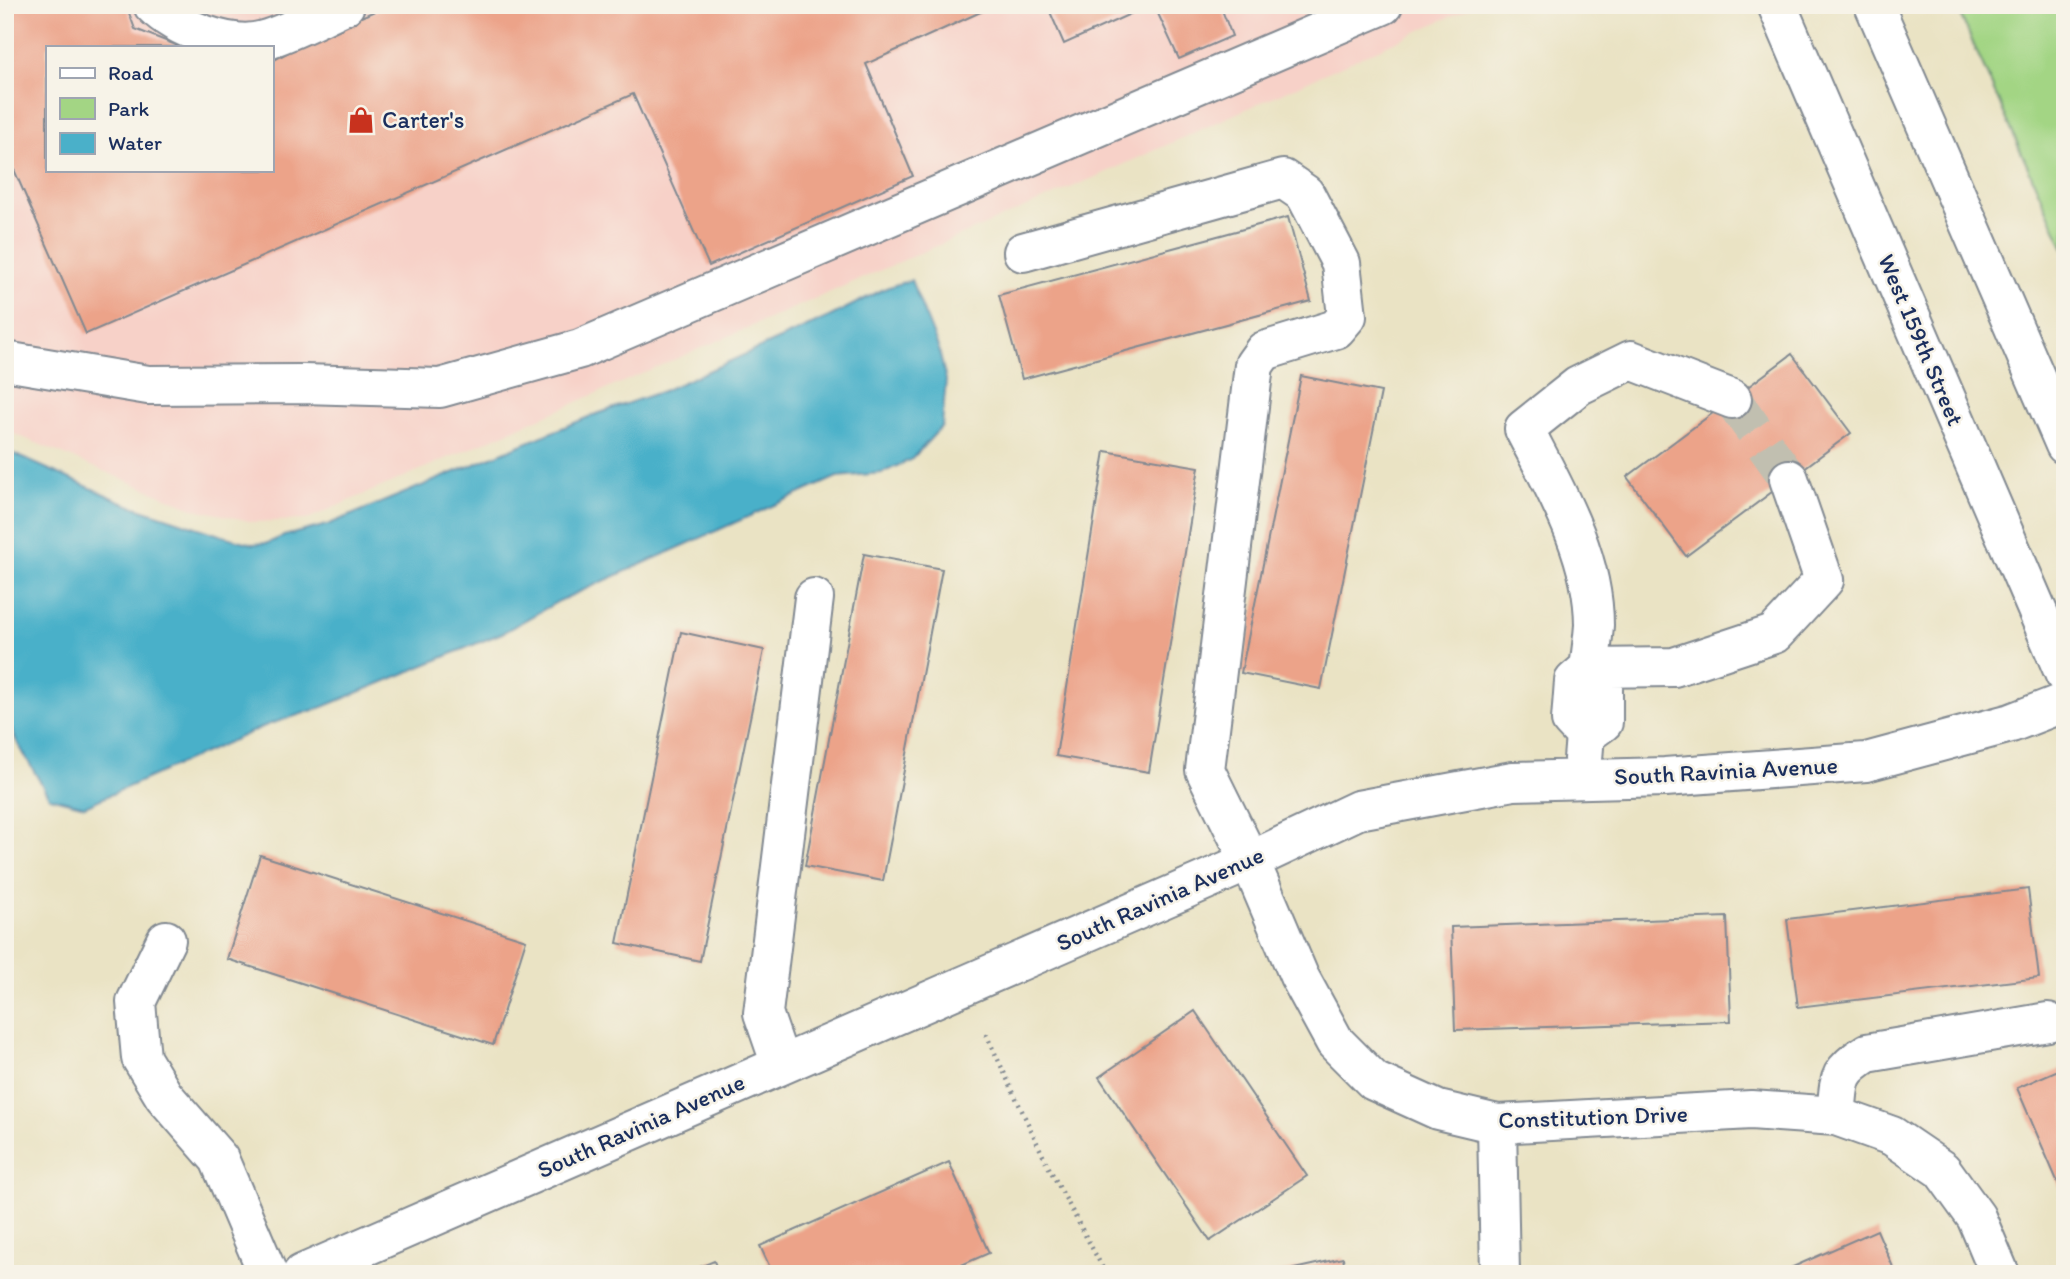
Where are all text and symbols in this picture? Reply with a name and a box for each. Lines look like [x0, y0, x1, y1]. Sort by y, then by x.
legend [46, 46, 273, 172]
text: Road [108, 60, 154, 85]
text: Park [108, 96, 150, 121]
shop icon: Carter's [346, 105, 376, 135]
place label: Carter's [382, 105, 465, 134]
text: Water [108, 130, 162, 155]
street label: West 159th Street [1872, 250, 1971, 430]
street label: South Ravinia Avenue [1613, 750, 1839, 791]
street label: South Ravinia Avenue [1052, 840, 1268, 957]
street label: South Ravinia Avenue [533, 1067, 749, 1184]
street label: Constitution Drive [1498, 1099, 1688, 1134]

